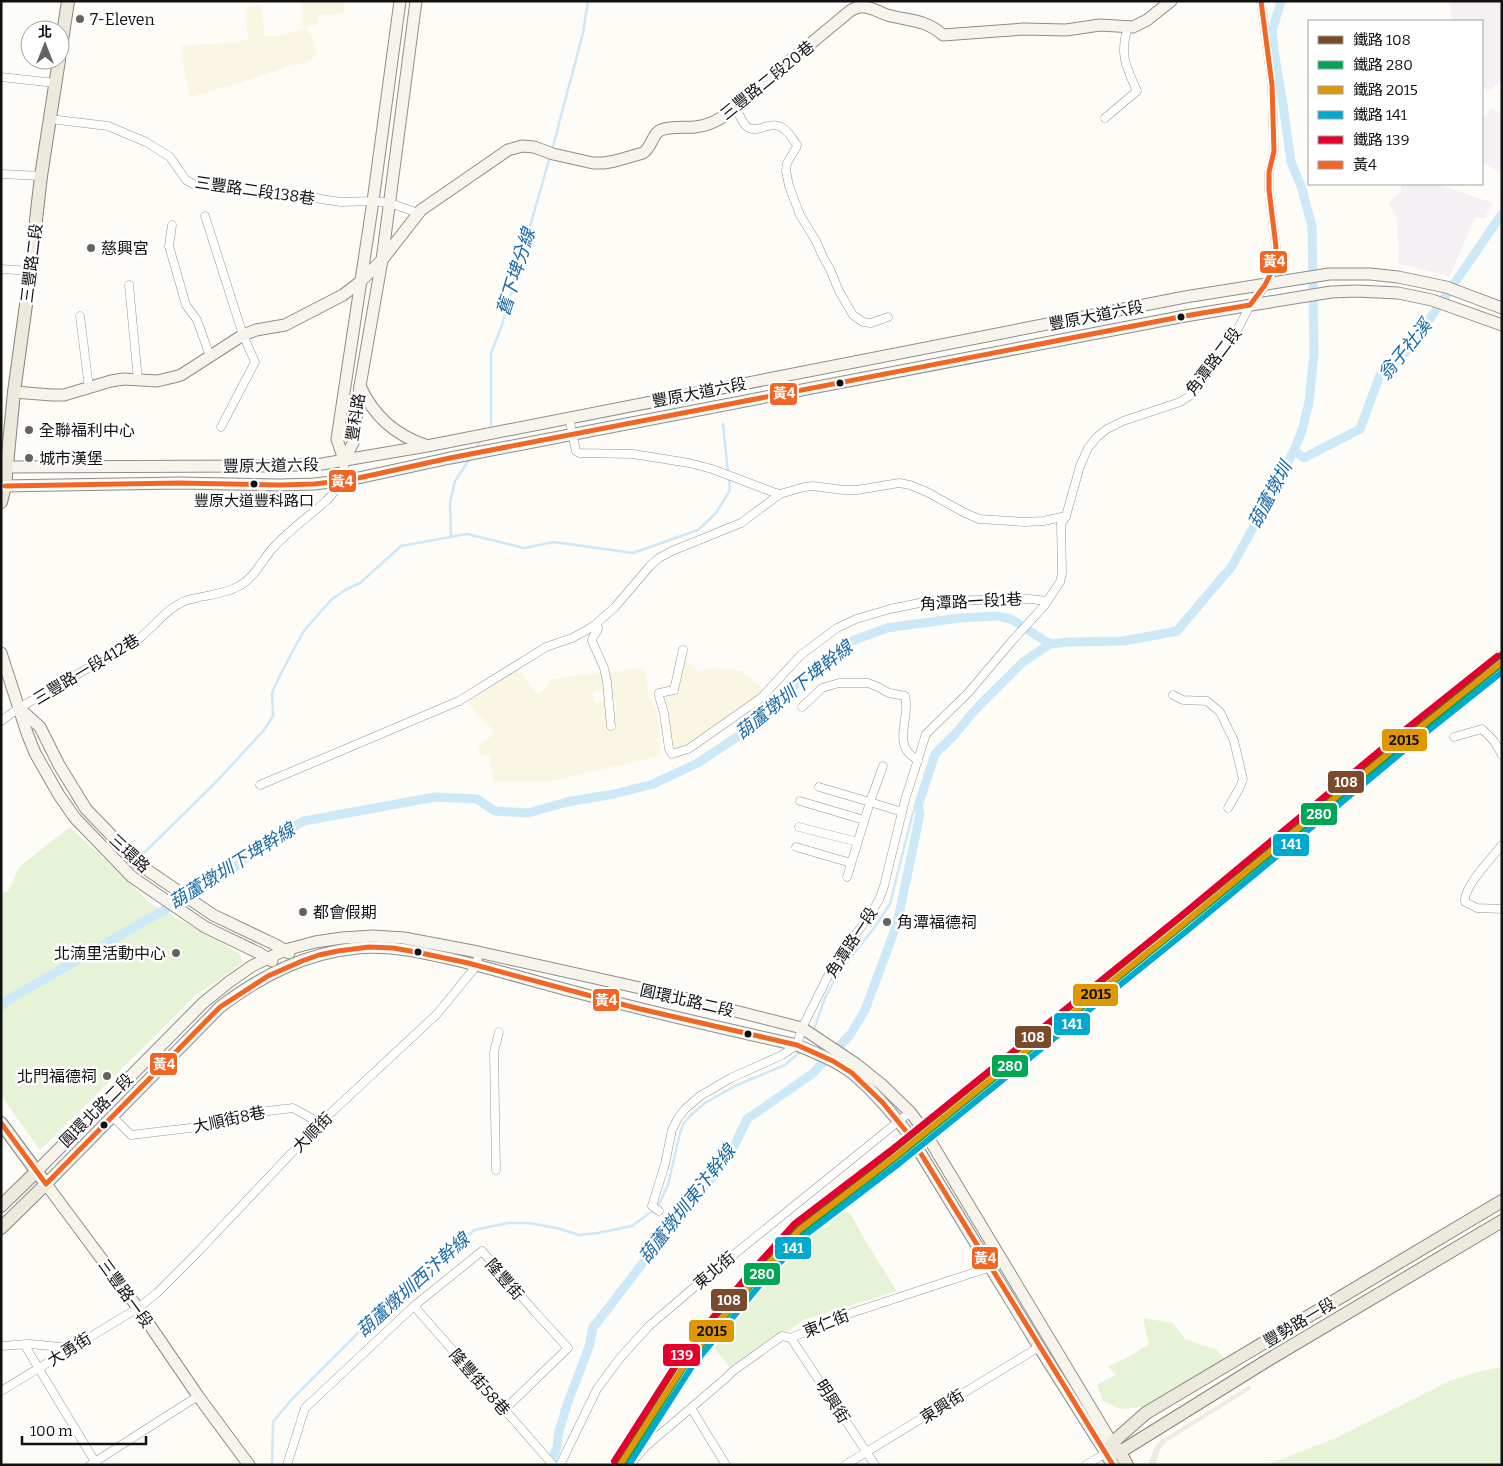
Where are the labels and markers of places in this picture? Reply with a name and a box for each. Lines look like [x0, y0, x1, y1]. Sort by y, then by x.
place label: 7-Eleven [90, 10, 155, 29]
marker: 7-Eleven [74, 13, 86, 25]
place label: 慈興宮 [101, 239, 149, 258]
marker: 慈興宮 [85, 242, 97, 254]
unlabelled marker [1176, 312, 1186, 322]
unlabelled marker [835, 378, 845, 388]
place label: 全聯福利中心 [39, 421, 135, 440]
marker: 全聯福利中心 [23, 424, 35, 436]
place label: 城市漢堡 [39, 449, 103, 468]
marker: 城市漢堡 [23, 452, 35, 464]
marker: 豐原大道豐科路口 [249, 479, 259, 489]
place label: 豐原大道豐科路口 [194, 492, 314, 510]
place label: 都會假期 [313, 903, 377, 922]
marker: 都會假期 [297, 906, 309, 918]
place label: 角潭福德祠 [897, 913, 977, 932]
marker: 角潭福德祠 [881, 916, 893, 928]
place label: 北湳里活動中心 [54, 944, 166, 963]
marker: 北湳里活動中心 [170, 947, 182, 959]
unlabelled marker [413, 947, 423, 957]
unlabelled marker [743, 1029, 753, 1039]
place label: 北門福德祠 [17, 1067, 97, 1086]
marker: 北門福德祠 [101, 1070, 113, 1082]
unlabelled marker [99, 1120, 109, 1130]

